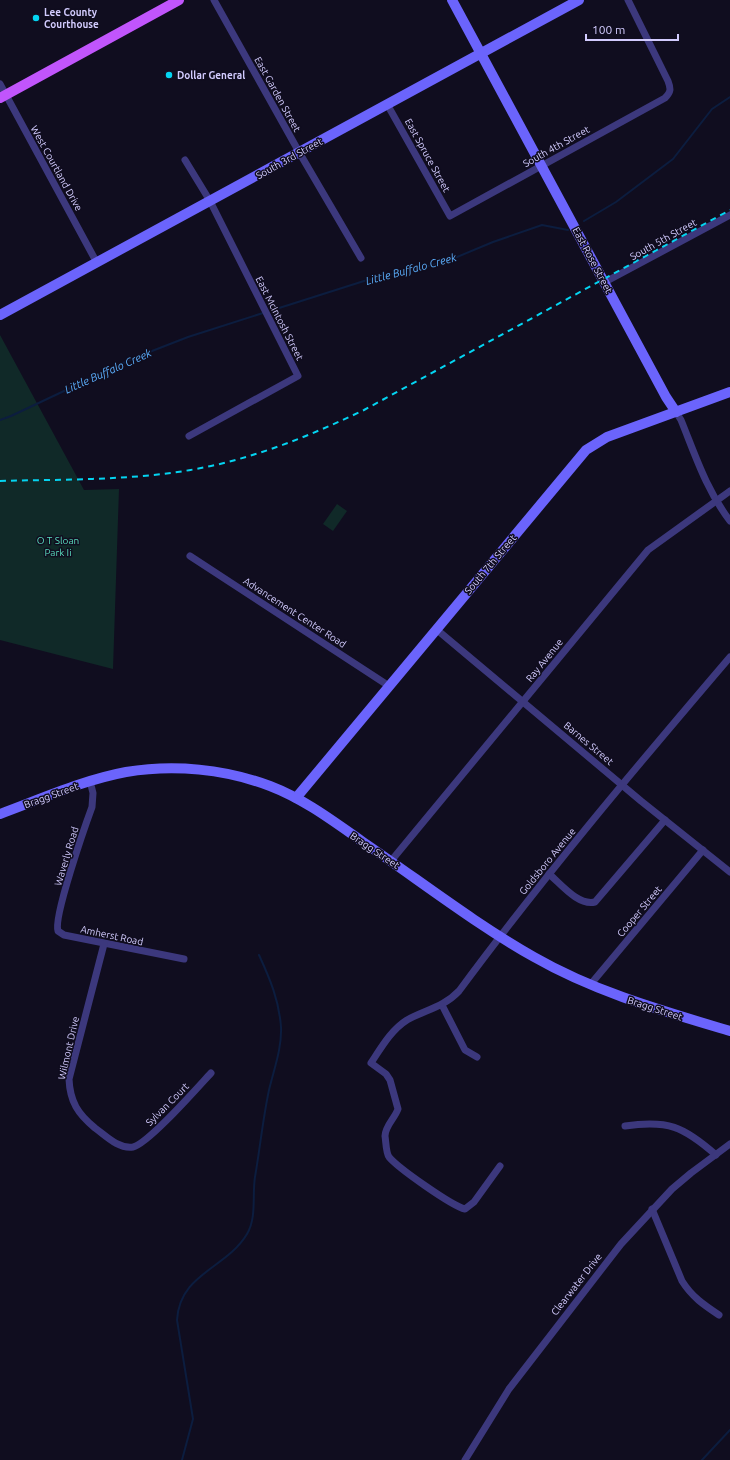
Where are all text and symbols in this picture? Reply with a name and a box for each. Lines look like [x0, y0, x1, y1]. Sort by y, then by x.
place label: Lee County Courthouse [44, 7, 99, 30]
marker: Lee County Courthouse [31, 13, 41, 23]
scale bar [586, 16, 678, 42]
text: 100 m [592, 23, 625, 36]
street label: East Garden Street [252, 55, 303, 134]
marker: Dollar General [164, 70, 174, 80]
place label: Dollar General [177, 70, 245, 81]
street label: East Spruce Street [403, 117, 452, 194]
street label: West Courtland Drive [29, 124, 85, 213]
street label: South 4th Street [521, 124, 591, 169]
street label: South 3rd Street [254, 136, 324, 181]
street label: South 5th Street [628, 217, 698, 262]
street label: East Rose Street [570, 225, 615, 295]
water label: Little Buffalo Creek [364, 251, 458, 288]
street label: East McIntosh Street [254, 274, 306, 362]
water label: Little Buffalo Creek [63, 346, 154, 396]
street label: South 7th Street [462, 532, 518, 596]
park label: O T Sloan Park Ii [37, 535, 79, 558]
street label: Advancement Center Road [241, 575, 348, 650]
street label: Ray Avenue [524, 637, 565, 684]
street label: Barnes Street [562, 720, 616, 767]
street label: Bragg Street [23, 781, 80, 810]
street label: Waverly Road [52, 825, 81, 887]
street label: Goldsboro Avenue [517, 826, 578, 897]
street label: Bragg Street [348, 830, 401, 871]
street label: Cooper Street [615, 884, 664, 939]
street label: Amherst Road [80, 923, 144, 948]
street label: Bragg Street [626, 994, 684, 1023]
street label: Wilmont Drive [56, 1015, 81, 1081]
street label: Sylvan Court [144, 1081, 191, 1128]
street label: Clearwater Drive [549, 1251, 604, 1317]

